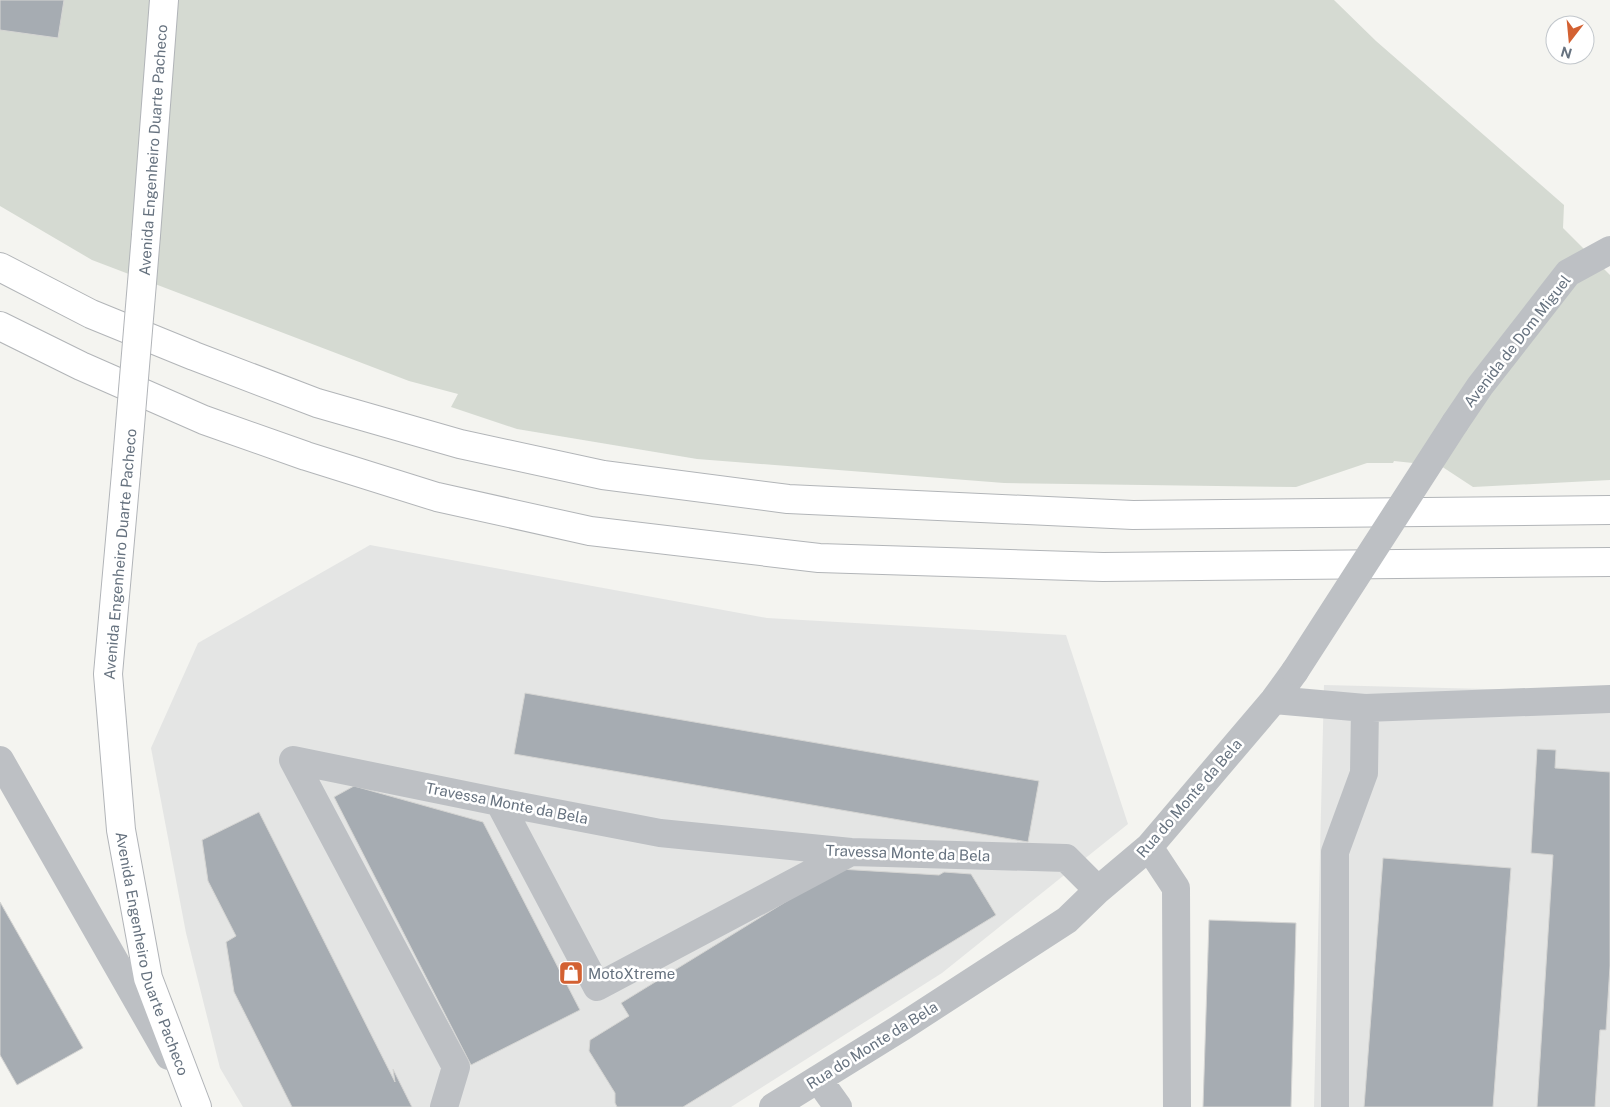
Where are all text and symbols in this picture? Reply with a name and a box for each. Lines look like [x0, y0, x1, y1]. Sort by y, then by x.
north arrow [1545, 15, 1595, 65]
street label: Avenida Engenheiro Duarte Pacheco [136, 24, 170, 276]
text: N [1559, 43, 1574, 62]
street label: Avenida de Dom Miguel [1460, 272, 1574, 410]
street label: Avenida Engenheiro Duarte Pacheco [101, 428, 139, 680]
street label: Rua do Monte da Bela [1133, 735, 1245, 861]
street label: Travessa Monte da Bela [425, 779, 589, 827]
street label: Avenida Engenheiro Duarte Pacheco [113, 830, 193, 1078]
street label: Travessa Monte da Bela [825, 842, 991, 864]
shop icon: MotoXtreme [558, 960, 584, 986]
place label: MotoXtreme [588, 965, 675, 982]
street label: Rua do Monte da Bela [803, 998, 941, 1092]

